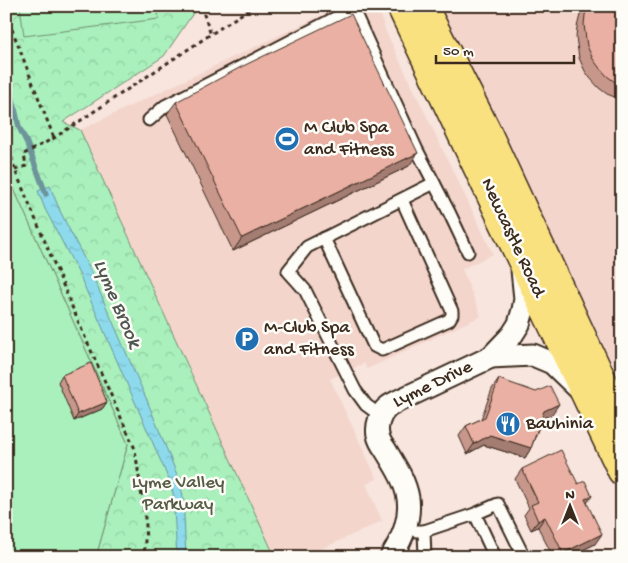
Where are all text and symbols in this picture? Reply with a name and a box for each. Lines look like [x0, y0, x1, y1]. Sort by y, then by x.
scale bar [436, 32, 573, 64]
text: 50 m [443, 43, 474, 61]
place label: M Club Spa and Fitness [304, 117, 395, 162]
sports icon: M Club Spa and Fitness [274, 126, 300, 152]
street label: Newcastle Road [474, 175, 550, 303]
water label: Lyme Brook [87, 257, 146, 353]
place label: M-Club Spa and Fitness [264, 317, 355, 362]
parking icon: M-Club Spa and Fitness [234, 326, 260, 352]
street label: Lyme Drive [390, 356, 477, 414]
restaurant icon: Bauhinia [495, 411, 521, 437]
place label: Bauhinia [525, 413, 595, 436]
park label: Lyme Valley Parkway [132, 472, 225, 517]
north arrow [546, 480, 596, 530]
text: N [565, 487, 575, 504]

